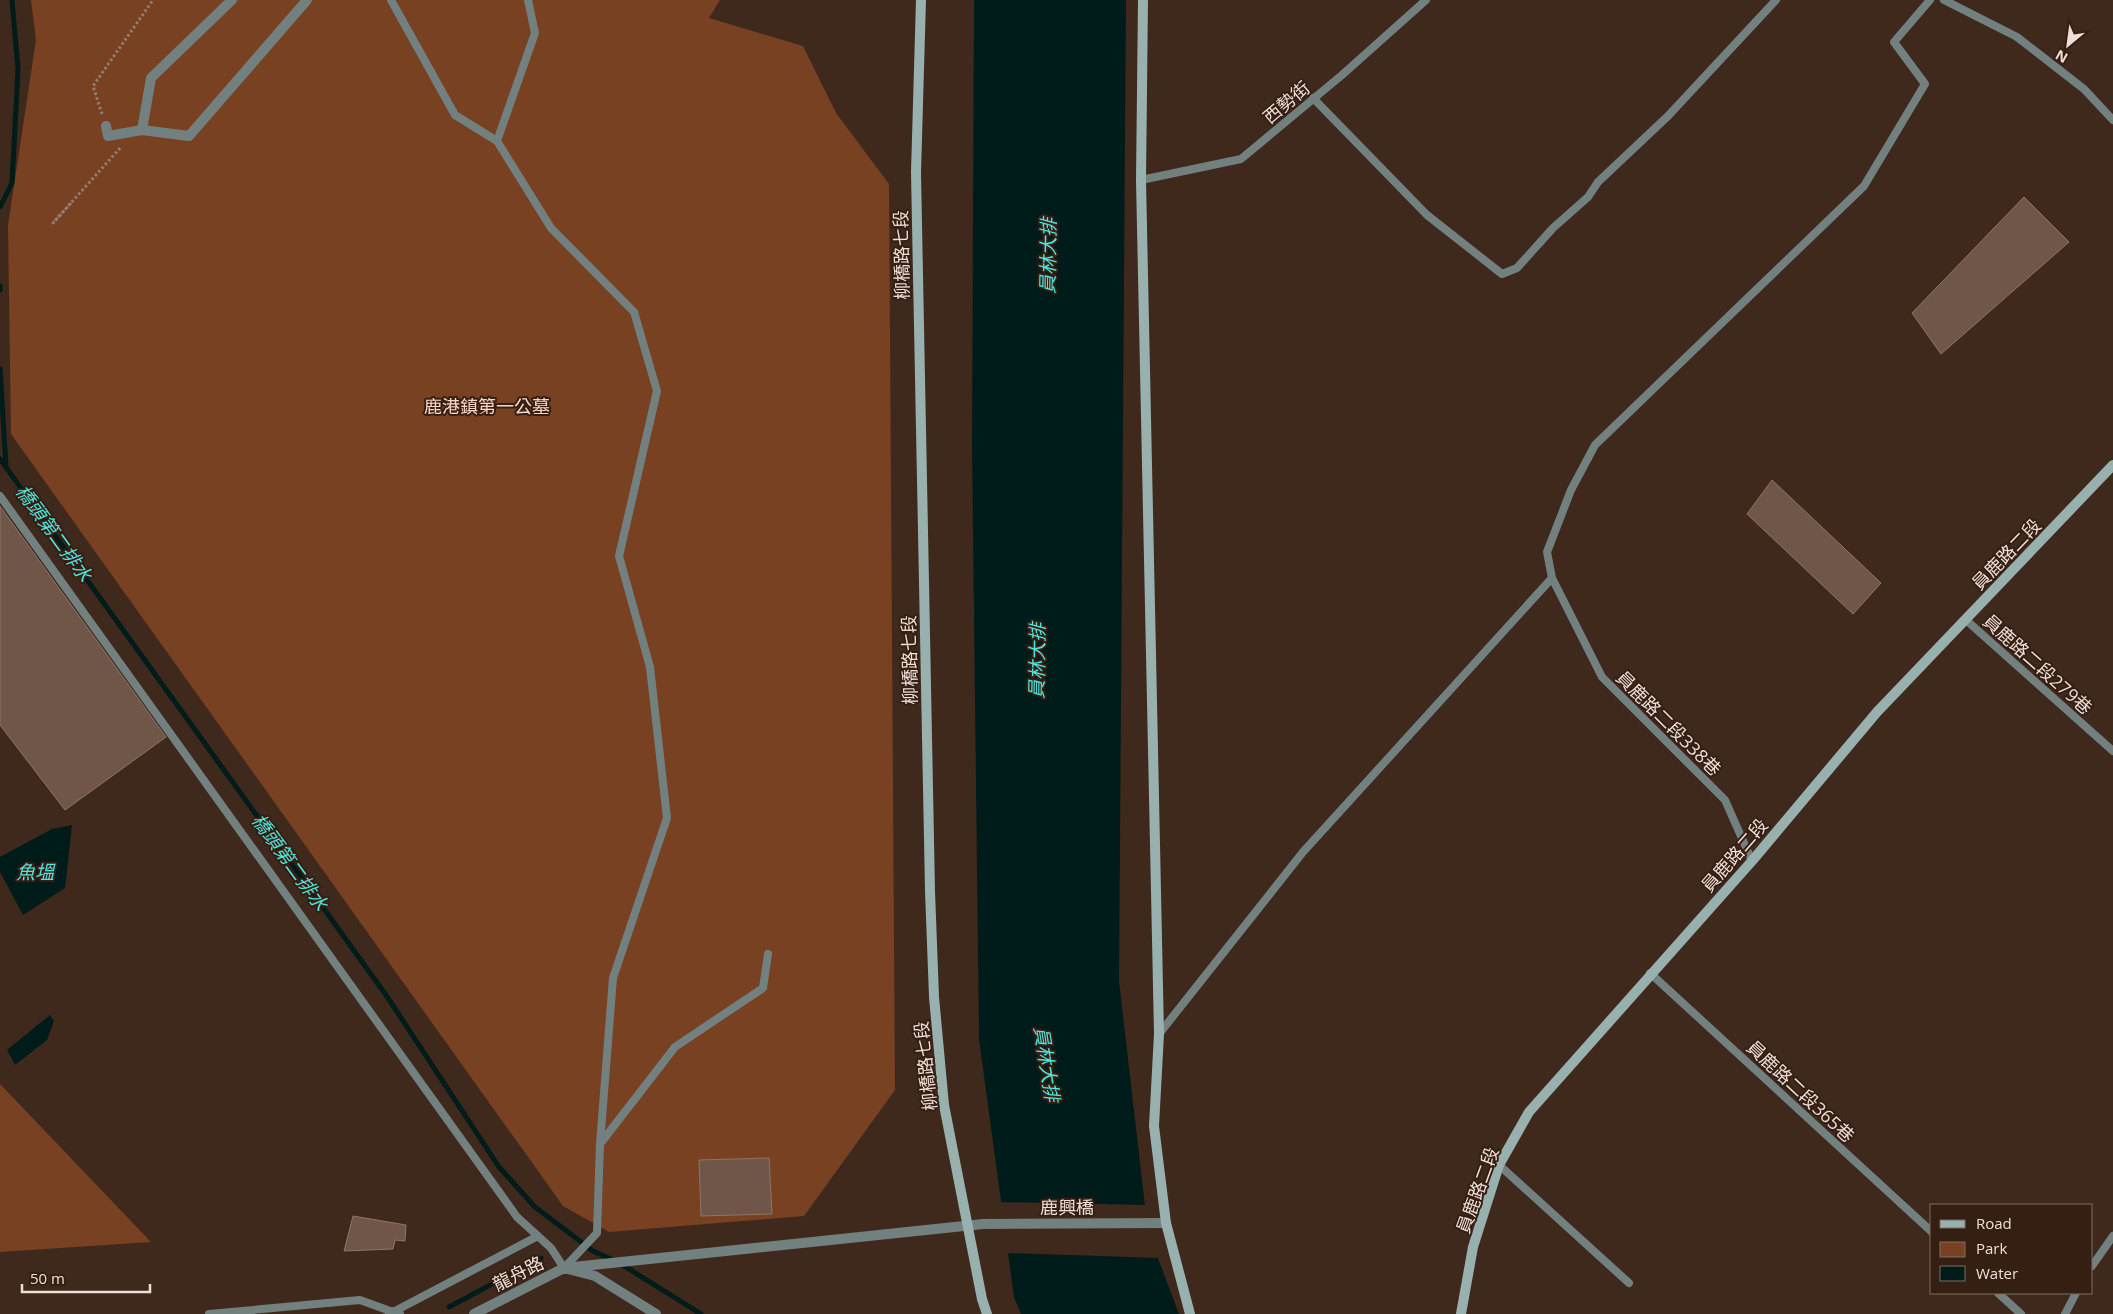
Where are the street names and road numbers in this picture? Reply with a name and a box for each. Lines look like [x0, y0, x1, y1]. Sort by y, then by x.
street label: 西勢街 [1258, 75, 1314, 129]
street label: 柳橋路七段 [888, 210, 914, 300]
street label: 員鹿路二段 [1966, 513, 2046, 595]
street label: 員鹿路二段279巷 [1978, 609, 2098, 719]
street label: 柳橋路七段 [896, 615, 922, 705]
street label: 員鹿路二段338巷 [1611, 665, 1727, 781]
street label: 員鹿路二段 [1695, 813, 1773, 897]
street label: 柳橋路七段 [908, 1020, 942, 1112]
street label: 員鹿路二段365巷 [1742, 1035, 1860, 1147]
street label: 員鹿路二段 [1450, 1144, 1504, 1236]
street label: 鹿興橋 [1040, 1195, 1094, 1219]
street label: 龍舟路 [488, 1250, 548, 1296]

